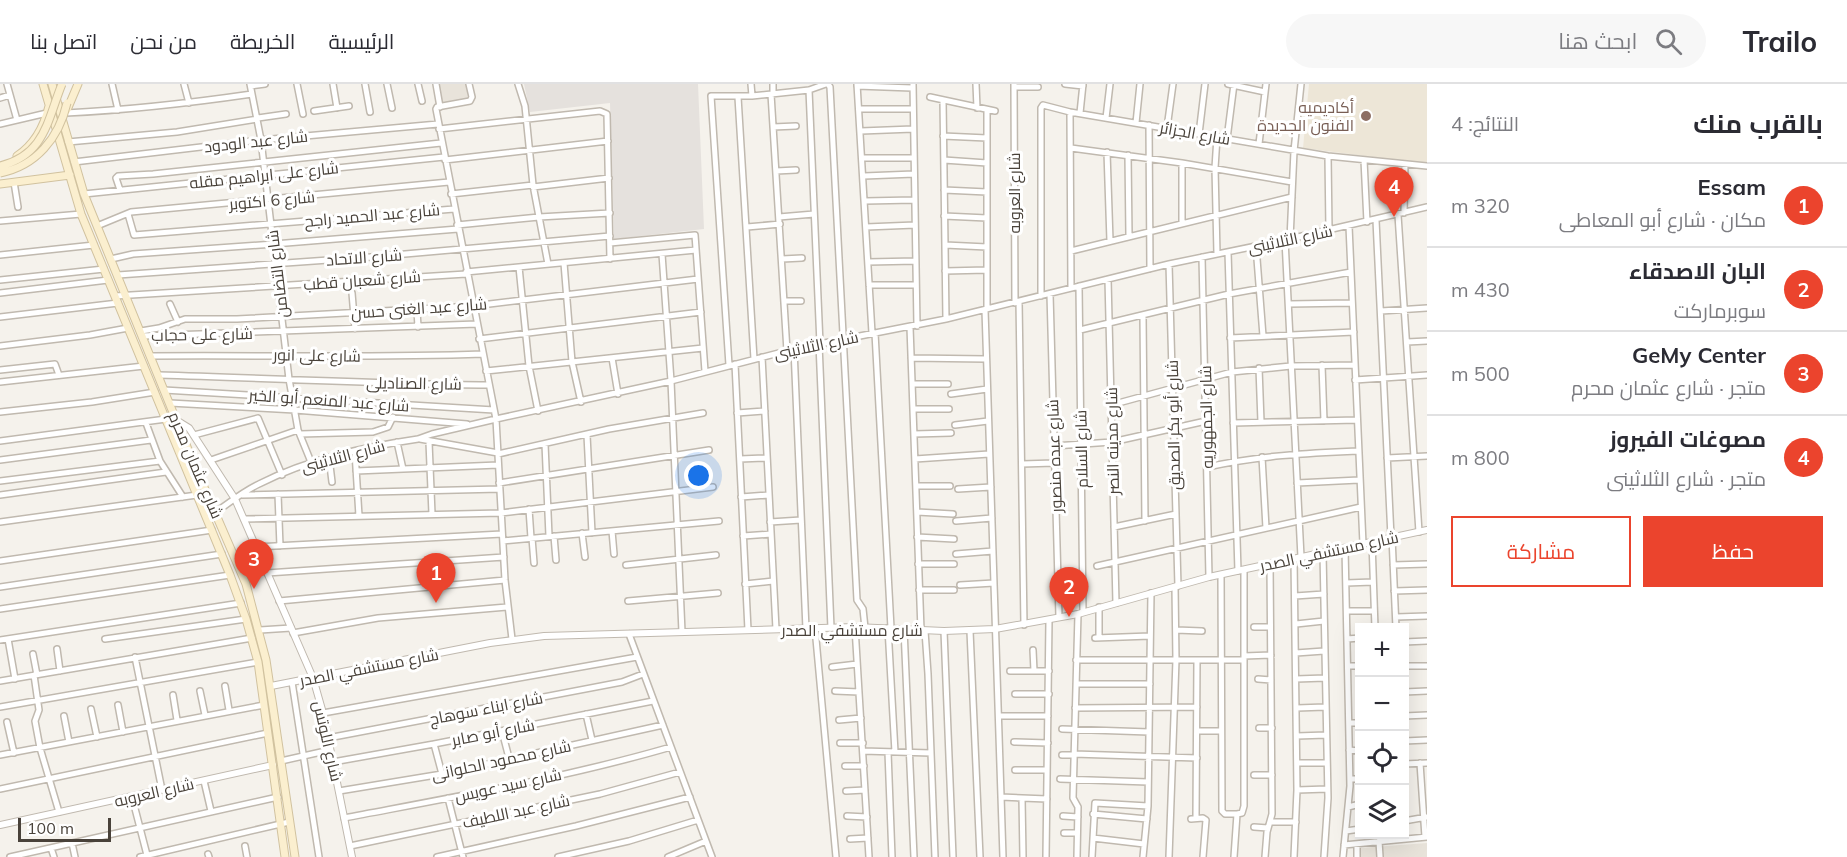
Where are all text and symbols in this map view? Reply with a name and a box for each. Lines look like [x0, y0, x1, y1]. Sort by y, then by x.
search box [1286, 14, 1706, 68]
text: Trailo [1742, 24, 1817, 59]
icon: search [1652, 25, 1685, 58]
text: ابحث هنا [1558, 27, 1637, 55]
text: اتصل بنا [30, 28, 97, 54]
text: من نحن [130, 28, 197, 54]
text: الخريطة [230, 28, 295, 54]
text: الرئيسية [328, 28, 394, 54]
place label: أكاديميه الفنون الجديدة [1257, 97, 1354, 136]
text: بالقرب منك [1693, 107, 1823, 140]
marker: أكاديميه الفنون الجديدة [1359, 109, 1373, 123]
text: النتائج: 4 [1451, 111, 1519, 136]
street label: شارع الجزائر [1157, 117, 1232, 151]
street label: شارع عبد الودود [203, 126, 309, 158]
street label: شارع العروبه [1004, 152, 1026, 234]
street label: شارع على ابراهيم مقله [188, 157, 340, 195]
pin: 4 [1374, 168, 1414, 217]
text: Essam [1698, 173, 1766, 201]
street label: شارع 6 اكتوبر [227, 186, 316, 216]
text: 320 m [1451, 193, 1510, 218]
text: 1 [1798, 193, 1810, 218]
street label: شارع عبد الحميد راجح [303, 199, 441, 233]
text: مكان · شارع أبو المعاطى [1559, 207, 1766, 232]
street label: شارع الثلاثينى [1246, 220, 1335, 260]
street label: شارع التضامن [262, 229, 294, 319]
street label: شارع الاتحاد [325, 244, 403, 272]
text: البان الاصدقاء [1629, 257, 1766, 285]
street label: شارع شعبان قطب [303, 266, 421, 296]
text: 430 m [1451, 277, 1510, 302]
text: 2 [1798, 277, 1810, 302]
street label: شارع عبد الغنى حسن [350, 293, 488, 325]
text: سوبرماركت [1674, 298, 1766, 323]
street label: شارع على حجاب [151, 323, 253, 347]
street label: شارع الثلاثينى [772, 326, 861, 366]
text: GeMy Center [1632, 341, 1766, 369]
street label: شارع على انور [272, 344, 361, 368]
street label: شارع أبو بكر الصديق [1162, 360, 1186, 490]
text: 500 m [1451, 361, 1510, 386]
text: 3 [1798, 361, 1810, 386]
street label: شارع الجمهوريه [1195, 365, 1219, 469]
street label: شارع الصناديلى [366, 372, 462, 396]
text: متجر · شارع عثمان محرم [1571, 375, 1766, 400]
street label: شارع عبد المنعم أبو الخير [247, 384, 410, 418]
street label: شارع مدينه النصر [1101, 387, 1125, 496]
street label: شارع عبده منصور [1042, 399, 1068, 514]
street label: شارع عثمان محرم [163, 408, 228, 522]
street label: شارع السلام [1070, 410, 1094, 488]
text: مصوغات الفيروز [1609, 425, 1766, 453]
street label: شارع الثلاثينى [299, 435, 388, 479]
text: 800 m [1451, 445, 1510, 470]
text: 4 [1798, 445, 1810, 470]
your location [684, 461, 713, 490]
text: متجر · شارع الثلاثينى [1607, 466, 1766, 491]
button: مشاركة [1451, 516, 1631, 587]
button: حفظ [1643, 516, 1823, 587]
street label: شارع مستشفي الصدر [1257, 527, 1401, 580]
pin: 3 [234, 540, 274, 589]
pin: 1 [416, 554, 456, 603]
pin: 2 [1050, 568, 1088, 617]
street label: شارع مستشفي الصدر [780, 620, 923, 644]
map controls [1355, 623, 1409, 839]
button: + [1355, 623, 1409, 677]
street label: شارع مستشفي الصدر [297, 644, 441, 694]
button: − [1355, 677, 1409, 731]
street label: شارع ابناء سوهاج [428, 687, 545, 731]
street label: شارع اللوتس [307, 699, 347, 784]
street label: شارع أبو صابر [449, 714, 537, 752]
button: locate [1355, 731, 1409, 785]
street label: شارع محمود الحلوانى [429, 735, 573, 787]
street label: شارع سيد عويس [453, 764, 564, 808]
street label: شارع العروبه [112, 773, 196, 813]
button: layers [1355, 785, 1409, 839]
street label: شارع عبد اللطيف [460, 790, 572, 834]
scale bar [18, 815, 111, 842]
text: 100 m [27, 818, 74, 838]

